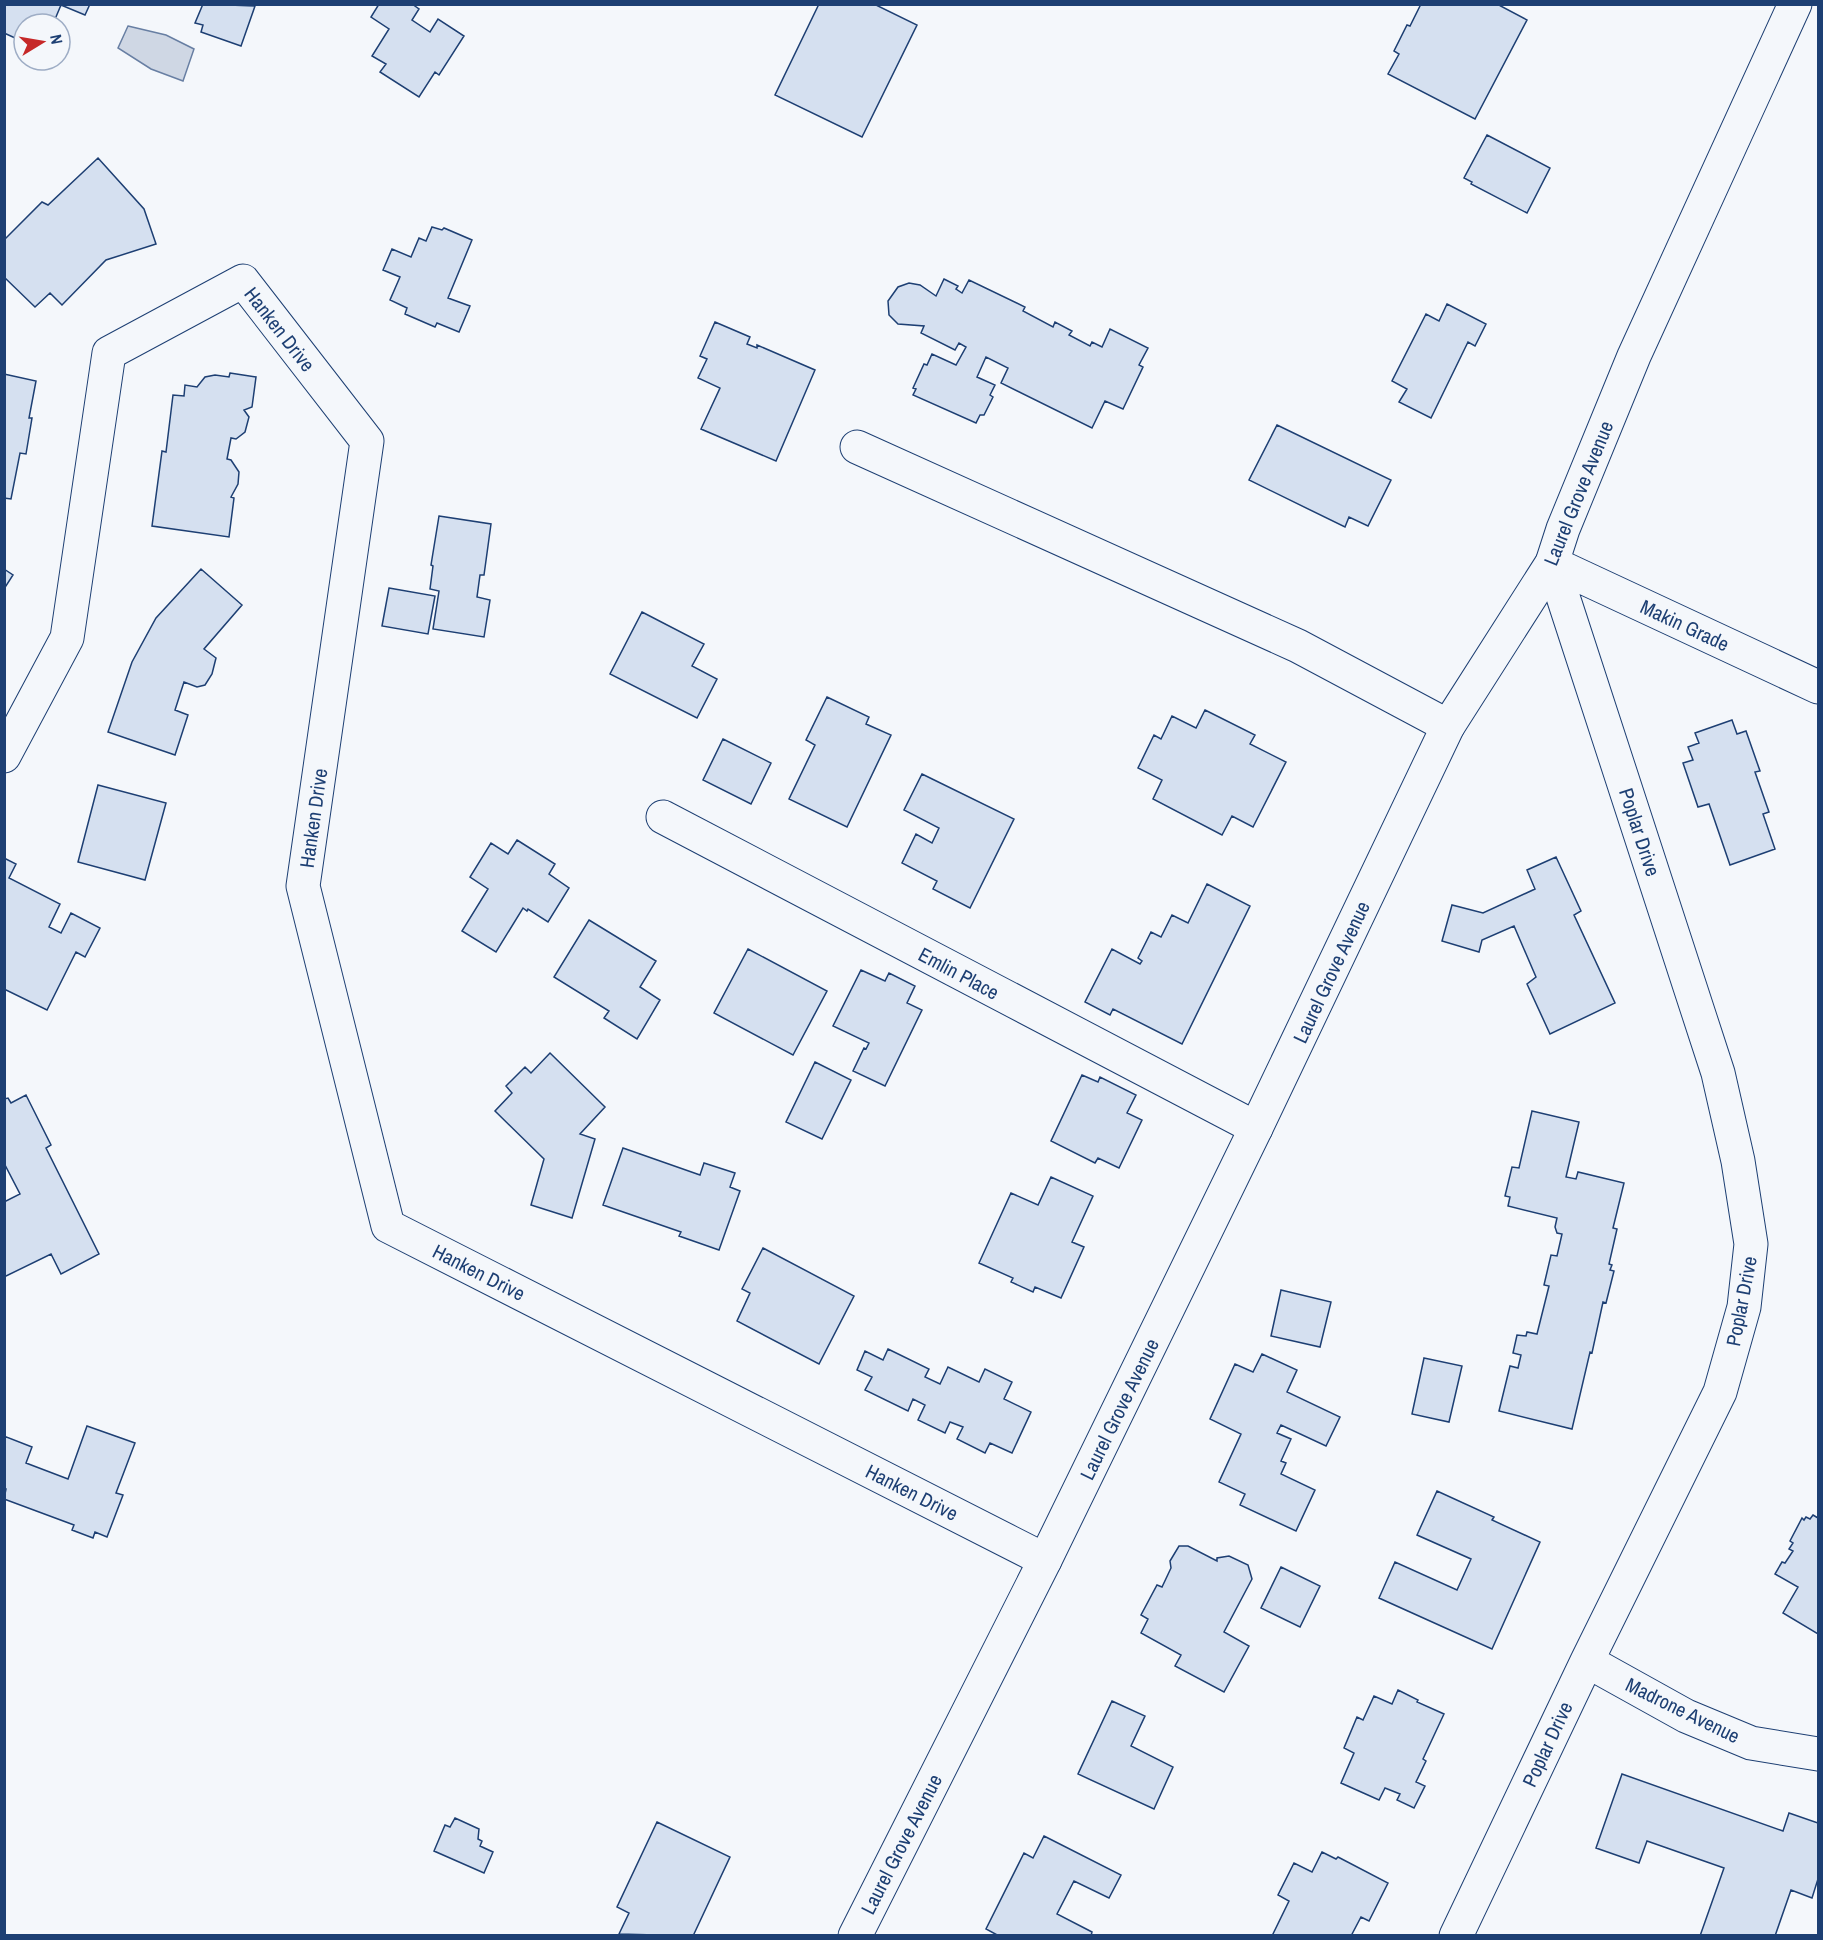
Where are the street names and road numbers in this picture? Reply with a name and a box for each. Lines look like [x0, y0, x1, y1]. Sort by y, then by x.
street label: Hanken Drive [238, 281, 322, 377]
street label: Laurel Grove Avenue [1537, 417, 1619, 569]
street label: Makin Grade [1636, 593, 1734, 657]
street label: Hanken Drive [293, 766, 333, 870]
street label: Poplar Drive [1613, 784, 1667, 880]
street label: Laurel Grove Avenue [1286, 897, 1376, 1047]
street label: Emlin Place [914, 941, 1004, 1005]
street label: Hanken Drive [428, 1237, 530, 1307]
street label: Poplar Drive [1719, 1254, 1763, 1348]
street label: Laurel Grove Avenue [1073, 1334, 1165, 1484]
street label: Hanken Drive [861, 1457, 963, 1527]
street label: Madrone Avenue [1621, 1671, 1745, 1749]
street label: Poplar Drive [1516, 1697, 1578, 1791]
street label: Laurel Grove Avenue [854, 1769, 948, 1919]

